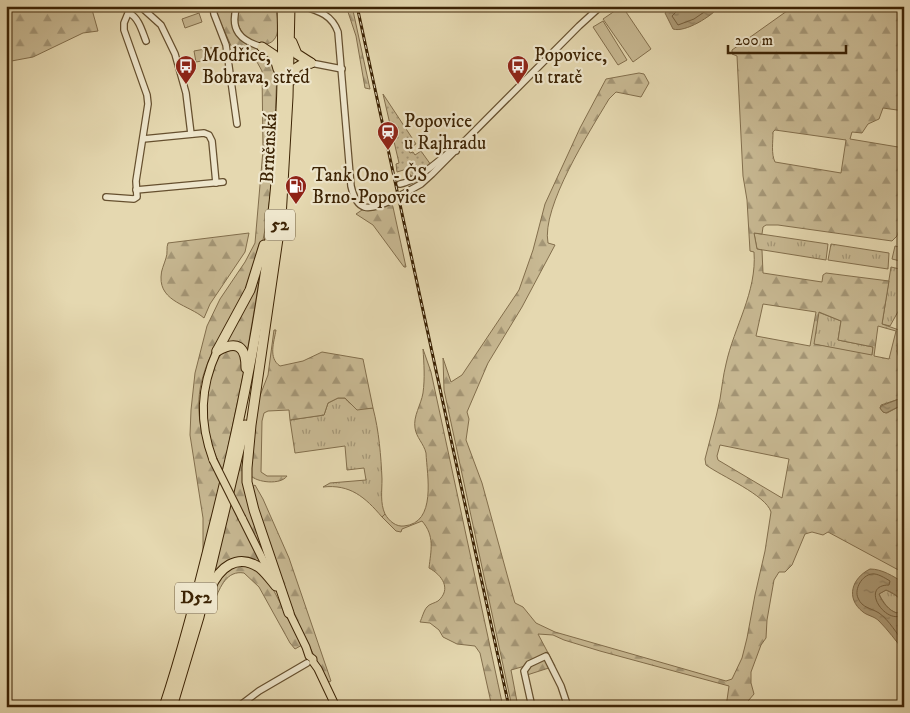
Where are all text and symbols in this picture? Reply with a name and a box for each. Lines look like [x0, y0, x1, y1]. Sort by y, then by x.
scale bar [728, 22, 845, 54]
text: 200 m [735, 31, 773, 50]
place label: Modřice, Bobrava, střed [202, 44, 310, 89]
place label: Popovice, u tratě [534, 44, 607, 89]
bus stop icon: Modřice, Bobrava, střed [174, 54, 198, 85]
bus stop icon: Popovice, u tratě [506, 54, 530, 85]
place label: Popovice u Rajhradu [404, 110, 486, 155]
street label: Brněnská [256, 112, 282, 184]
station icon: Popovice u Rajhradu [376, 120, 400, 151]
place label: Tank Ono - ČS Brno-Popovice [312, 162, 427, 209]
fuel station icon: Tank Ono - ČS Brno-Popovice [284, 174, 308, 205]
road number: 52 [265, 210, 295, 240]
road number: D52 [175, 582, 217, 614]

